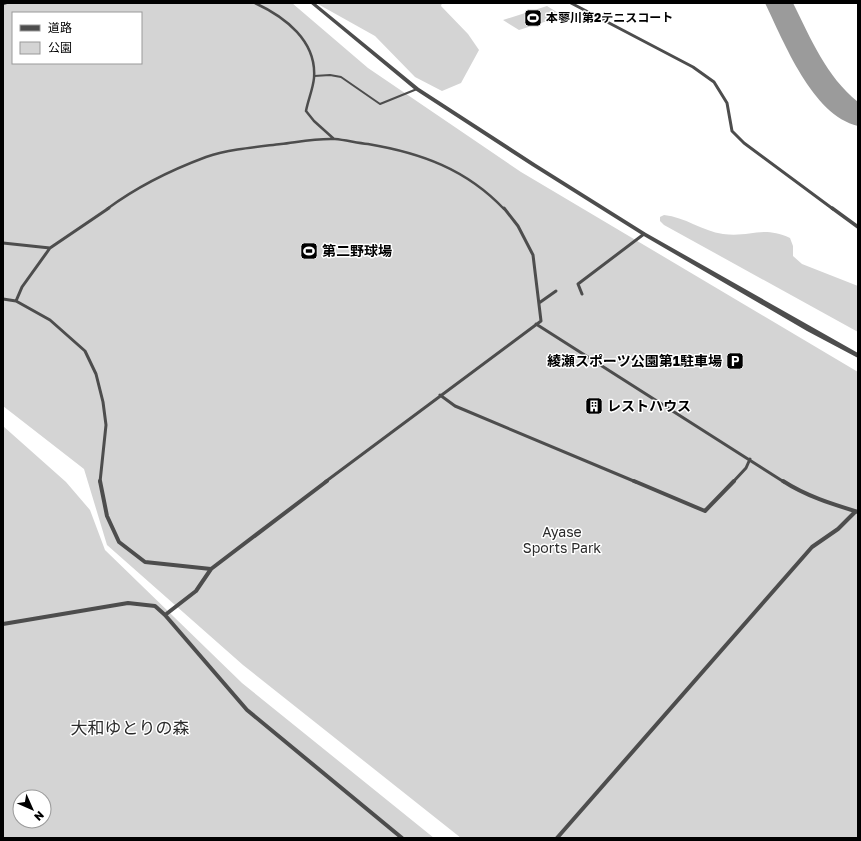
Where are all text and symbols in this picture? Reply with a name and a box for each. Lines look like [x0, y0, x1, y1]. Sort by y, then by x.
sports icon: 本蓼川第2テニスコート [523, 8, 543, 28]
place label: 本蓼川第2テニスコート [546, 10, 673, 25]
legend [12, 12, 142, 64]
text: 道路 [48, 20, 72, 35]
text: 公園 [48, 40, 72, 55]
sports icon: 第二野球場 [299, 241, 319, 261]
place label: 第二野球場 [322, 242, 392, 259]
parking icon: 綾瀬スポーツ公園第1駐車場 [725, 351, 745, 371]
place label: 綾瀬スポーツ公園第1駐車場 [547, 352, 722, 369]
building icon: レストハウス [584, 396, 604, 416]
place label: レストハウス [607, 397, 691, 414]
park label: Ayase Sports Park [523, 523, 601, 556]
park label: 大和ゆとりの森 [71, 717, 190, 738]
north arrow [12, 789, 52, 829]
text: N [32, 809, 47, 824]

